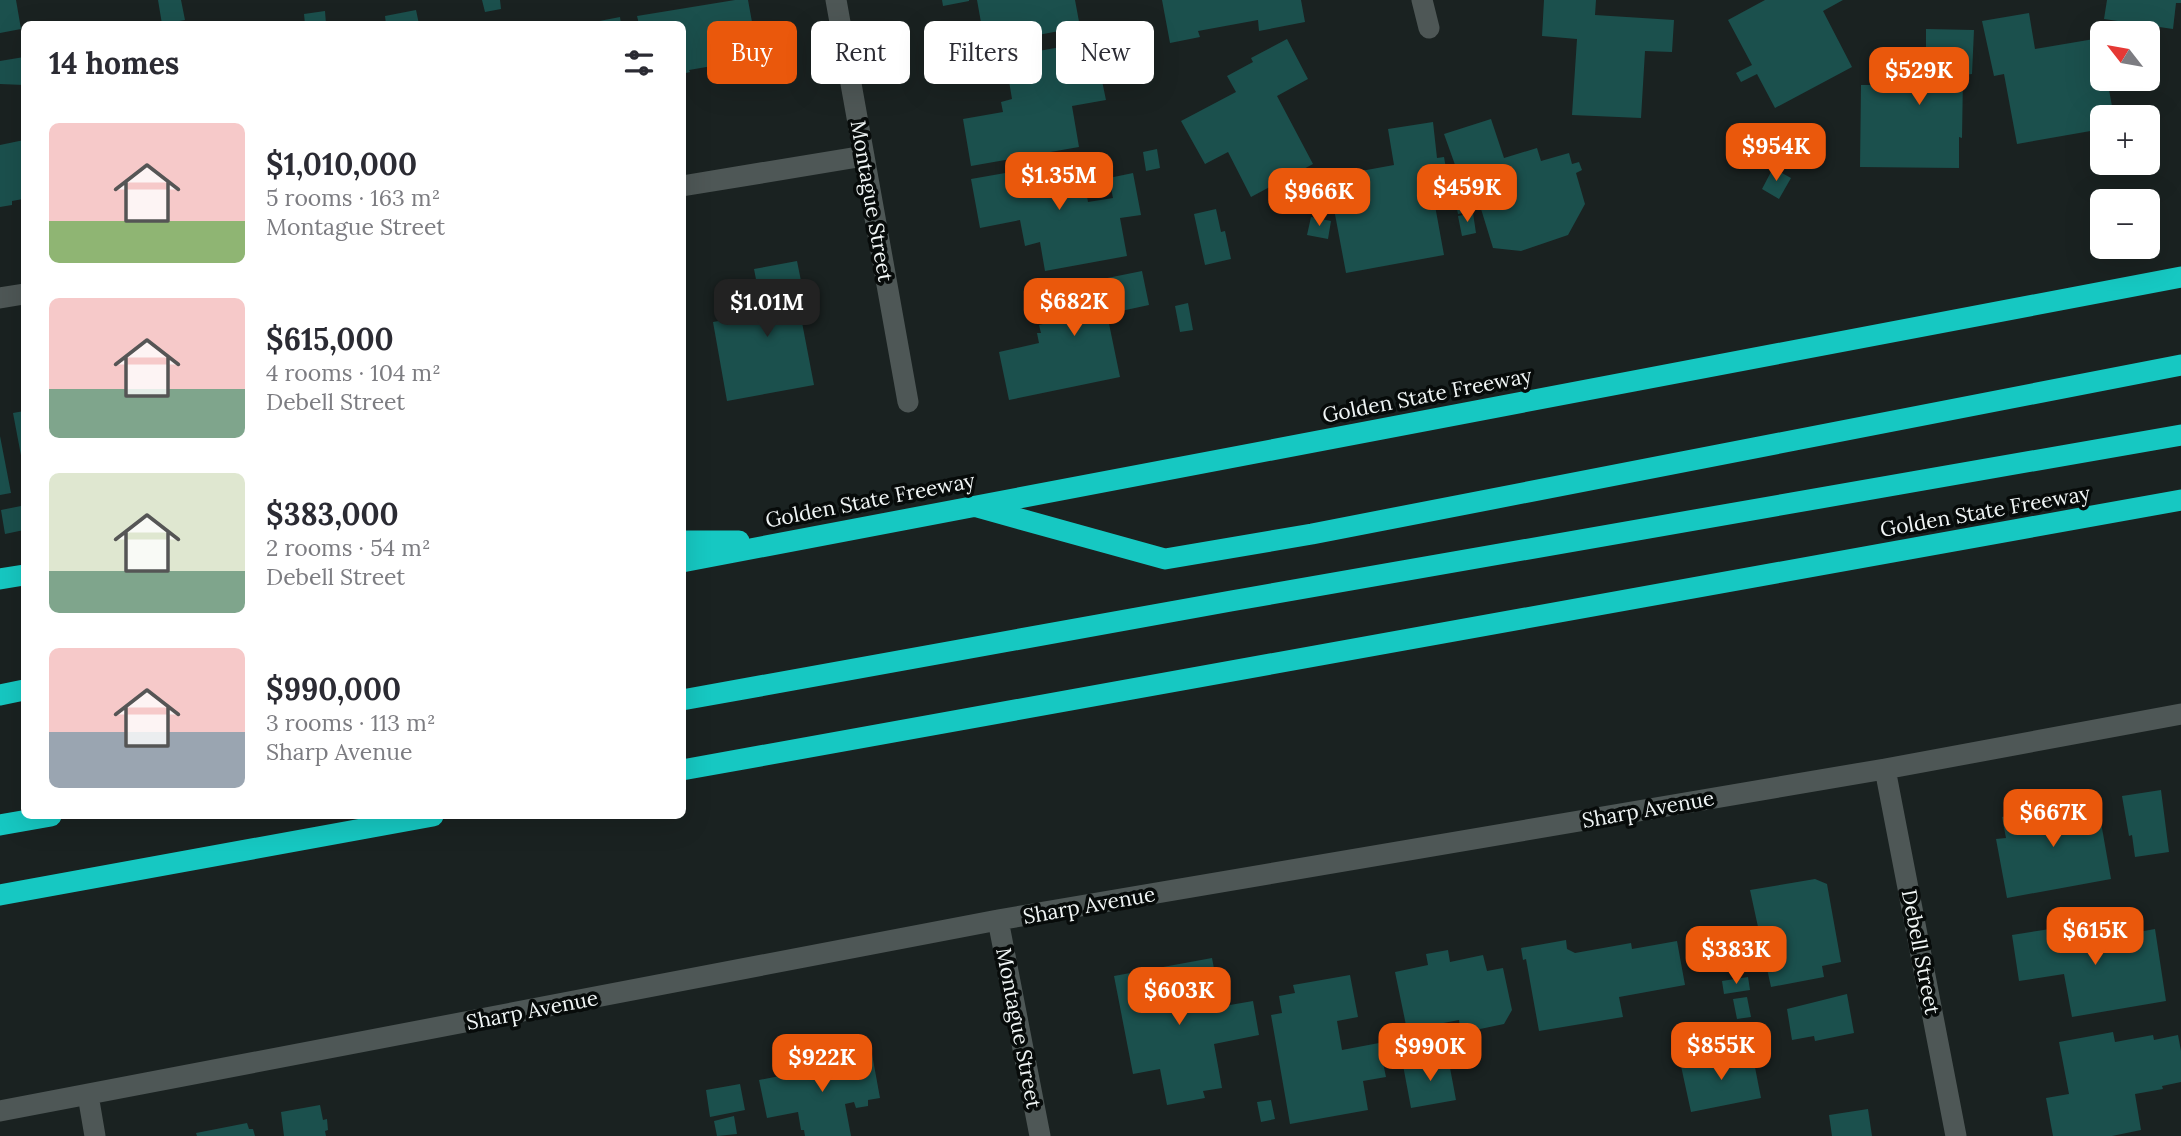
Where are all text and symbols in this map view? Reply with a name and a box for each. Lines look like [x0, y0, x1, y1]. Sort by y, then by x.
chip: Buy [707, 21, 797, 84]
chip: Rent [811, 21, 910, 84]
chip: Filters [924, 21, 1042, 84]
chip: New [1056, 21, 1154, 84]
north arrow [2090, 21, 2160, 91]
map controls [2090, 21, 2160, 259]
text: 14 homes [49, 44, 179, 82]
icon: filters [620, 44, 658, 82]
pin: $529K [1870, 48, 1968, 107]
text: $529K [1885, 55, 1953, 84]
button: + [2090, 105, 2160, 175]
street label: Montague Street [845, 118, 900, 285]
pin: $954K [1727, 124, 1825, 183]
text: $954K [1742, 131, 1810, 160]
text: $1,010,000 [266, 145, 417, 183]
icon: home [105, 151, 189, 235]
pin: $1.35M [1002, 152, 1116, 212]
text: $1.35M [1021, 160, 1097, 189]
pin: $459K [1418, 164, 1516, 224]
pin: $966K [1270, 168, 1368, 228]
text: $459K [1433, 172, 1501, 201]
text: $966K [1284, 176, 1354, 205]
text: 5 rooms · 163 m² [266, 183, 440, 212]
button: − [2090, 189, 2160, 259]
text: Montague Street [266, 212, 445, 241]
pin: $682K [1025, 278, 1123, 338]
pin: $1.01M [710, 280, 824, 339]
text: $682K [1040, 286, 1108, 315]
text: $1.01M [730, 287, 804, 316]
text: $615,000 [266, 320, 394, 358]
icon: home [105, 326, 189, 410]
text: 4 rooms · 104 m² [266, 358, 441, 387]
street label: Golden State Freeway [1320, 361, 1534, 429]
text: Debell Street [266, 387, 405, 416]
street label: Golden State Freeway [763, 466, 977, 534]
street label: Golden State Freeway [1878, 479, 2092, 543]
text: $383,000 [266, 495, 399, 533]
icon: home [105, 501, 189, 585]
text: 2 rooms · 54 m² [266, 533, 431, 562]
text: Debell Street [266, 562, 405, 591]
text: $990,000 [266, 670, 401, 708]
icon: home [105, 676, 189, 760]
text: 3 rooms · 113 m² [266, 708, 436, 737]
text: Sharp Avenue [266, 737, 413, 766]
street label: Sharp Avenue [1580, 784, 1716, 834]
pin: $667K [2004, 790, 2102, 849]
text: $667K [2019, 797, 2087, 826]
street label: Sharp Avenue [1021, 880, 1157, 930]
street label: Debell Street [1896, 887, 1947, 1018]
pin: $615K [2046, 908, 2144, 967]
text: $615K [2063, 915, 2127, 944]
pin: $383K [1687, 926, 1785, 986]
text: $383K [1702, 934, 1770, 963]
street label: Montague Street [990, 945, 1048, 1112]
pin: $603K [1130, 968, 1228, 1027]
text: $603K [1144, 975, 1214, 1004]
street label: Sharp Avenue [464, 984, 600, 1036]
pin: $855K [1672, 1023, 1770, 1082]
pin: $990K [1381, 1024, 1479, 1083]
text: $855K [1687, 1030, 1755, 1059]
text: $990K [1394, 1031, 1466, 1060]
pin: $922K [773, 1034, 871, 1094]
text: $922K [788, 1042, 856, 1071]

